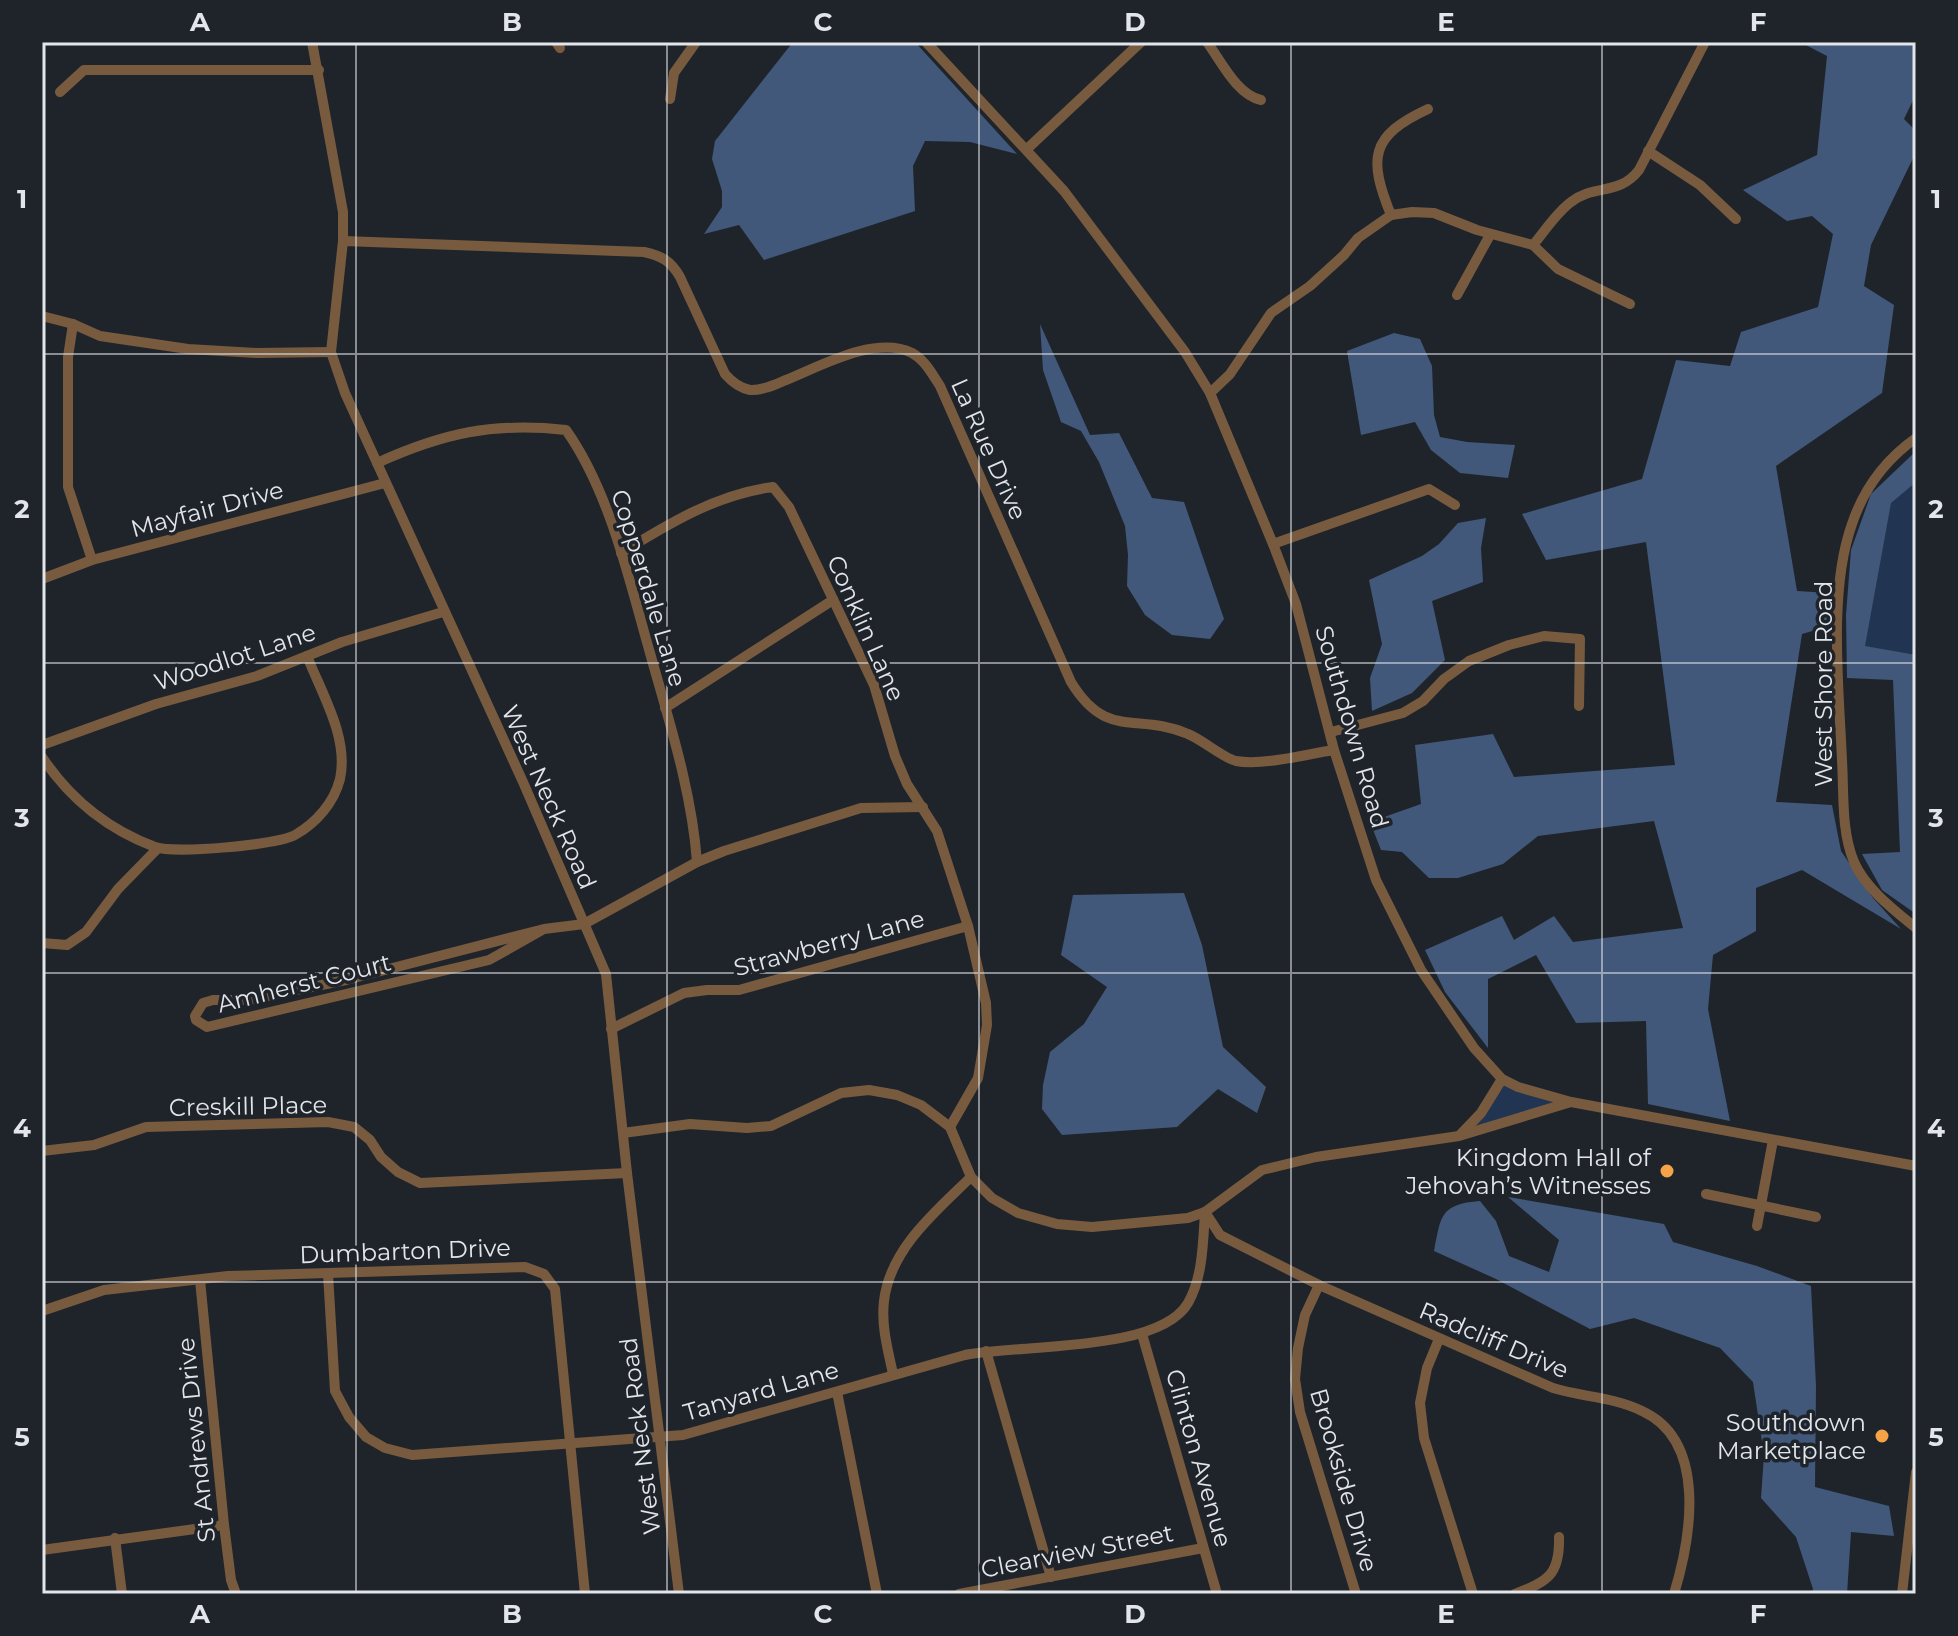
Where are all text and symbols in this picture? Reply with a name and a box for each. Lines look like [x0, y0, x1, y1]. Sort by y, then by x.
text: A [189, 6, 211, 38]
text: B [502, 6, 522, 38]
text: C [814, 6, 833, 38]
text: D [1124, 6, 1146, 38]
text: E [1437, 6, 1455, 38]
text: F [1750, 6, 1766, 38]
text: 1 [17, 183, 27, 215]
text: 1 [1931, 183, 1941, 215]
street label: La Rue Drive [945, 374, 1033, 524]
street label: Mayfair Drive [127, 475, 287, 543]
street label: Copperdale Lane [605, 486, 693, 690]
text: 2 [14, 493, 30, 525]
text: 2 [1928, 493, 1944, 525]
street label: Conklin Lane [821, 551, 911, 705]
street label: West Shore Road [1809, 581, 1838, 787]
street label: Woodlot Lane [151, 617, 319, 697]
street label: Southdown Road [1309, 622, 1395, 832]
street label: West Neck Road [495, 701, 603, 893]
text: 3 [13, 802, 30, 834]
text: 3 [1927, 802, 1944, 834]
street label: Strawberry Lane [731, 904, 927, 982]
street label: Amherst Court [214, 947, 394, 1019]
street label: Creskill Place [169, 1090, 327, 1122]
text: 4 [13, 1112, 31, 1144]
text: 4 [1927, 1112, 1945, 1144]
place label: Kingdom Hall of Jehovah’s Witnesses [1405, 1143, 1652, 1200]
marker: Kingdom Hall of Jehovah’s Witnesses [1658, 1162, 1676, 1180]
street label: Dumbarton Drive [299, 1233, 511, 1269]
street label: Radcliff Drive [1415, 1296, 1573, 1384]
street label: St Andrews Drive [171, 1336, 221, 1544]
street label: West Neck Road [614, 1336, 666, 1536]
street label: Tanyard Lane [680, 1355, 842, 1427]
street label: Clinton Avenue [1160, 1366, 1238, 1550]
street label: Brookside Drive [1304, 1385, 1384, 1575]
place label: Southdown Marketplace [1717, 1408, 1866, 1465]
text: 5 [14, 1421, 30, 1453]
text: 5 [1928, 1421, 1944, 1453]
marker: Southdown Marketplace [1873, 1427, 1891, 1445]
street label: Clearview Street [978, 1518, 1176, 1584]
text: A [189, 1598, 211, 1630]
text: B [502, 1598, 522, 1630]
text: C [814, 1598, 833, 1630]
text: D [1124, 1598, 1146, 1630]
text: E [1437, 1598, 1455, 1630]
text: F [1750, 1598, 1766, 1630]

